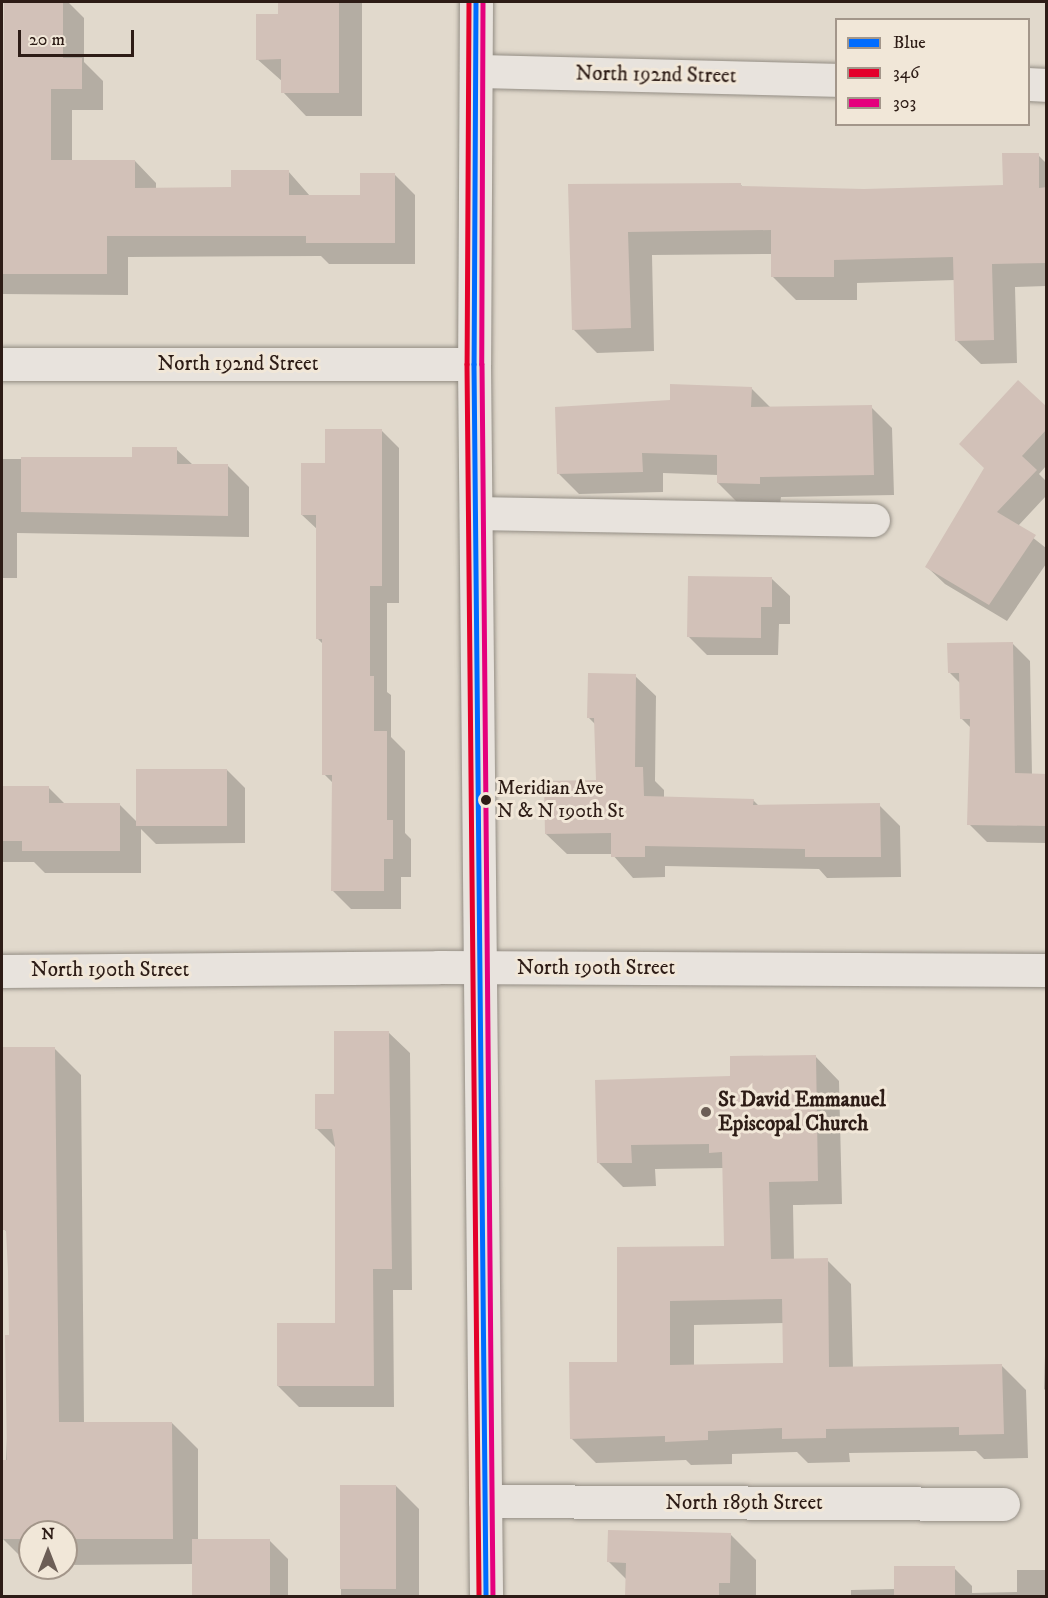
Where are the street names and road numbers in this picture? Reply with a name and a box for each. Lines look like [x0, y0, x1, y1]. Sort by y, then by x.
street label: North 192nd Street [575, 61, 737, 89]
street label: North 192nd Street [157, 351, 319, 377]
street label: North 190th Street [517, 955, 675, 981]
street label: North 190th Street [31, 957, 189, 983]
street label: North 189th Street [665, 1490, 823, 1516]

